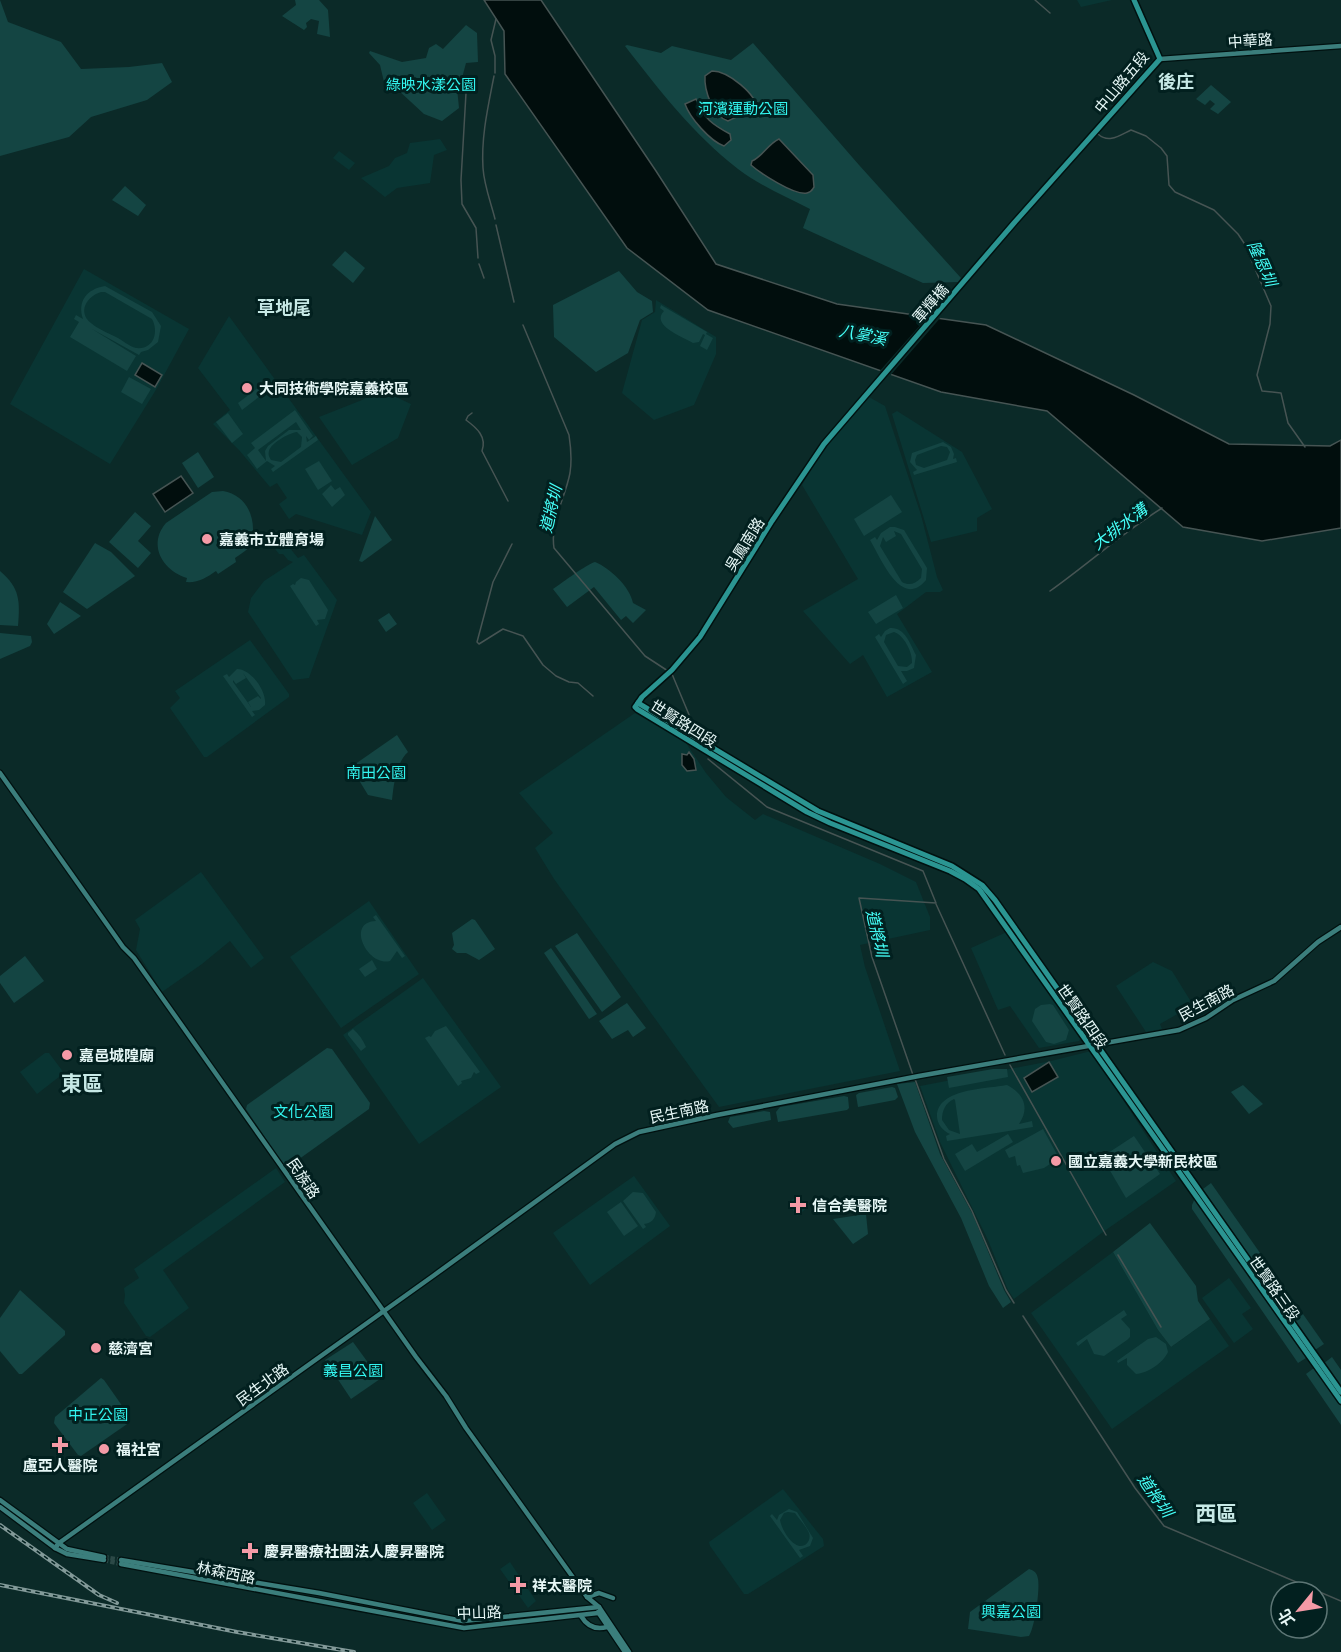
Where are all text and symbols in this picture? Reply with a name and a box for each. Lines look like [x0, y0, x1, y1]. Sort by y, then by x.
street label: 中華路 [1227, 29, 1273, 51]
street label: 中山路五段 [1090, 47, 1152, 117]
district label: 後庄 [1158, 70, 1194, 92]
park label: 綠映水漾公園 [386, 75, 476, 93]
park label: 河濱運動公園 [698, 99, 788, 117]
water label: 隆恩圳 [1245, 237, 1282, 291]
street label: 軍輝橋 [908, 280, 952, 326]
district label: 草地尾 [257, 296, 311, 318]
water label: 八掌溪 [838, 320, 890, 348]
place label: 大同技術學院嘉義校區 [259, 379, 409, 397]
marker: 大同技術學院嘉義校區 [240, 381, 254, 395]
water label: 道將圳 [535, 482, 565, 535]
water label: 大排水溝 [1088, 498, 1152, 553]
street label: 吳鳳南路 [720, 514, 768, 574]
place label: 嘉義市立體育場 [219, 530, 324, 548]
marker: 嘉義市立體育場 [200, 532, 214, 546]
street label: 世賢路四段 [647, 695, 721, 751]
park label: 南田公園 [346, 763, 406, 781]
water label: 道將圳 [863, 907, 893, 960]
street label: 世賢路四段 [1054, 980, 1112, 1052]
street label: 民生南路 [1175, 980, 1237, 1024]
place label: 嘉邑城隍廟 [79, 1046, 154, 1064]
marker: 嘉邑城隍廟 [60, 1048, 74, 1062]
district label: 東區 [61, 1070, 103, 1095]
street label: 民生南路 [648, 1096, 710, 1126]
park label: 文化公園 [273, 1102, 333, 1120]
place label: 國立嘉義大學新民校區 [1068, 1152, 1218, 1170]
street label: 民族路 [284, 1154, 324, 1202]
marker: 國立嘉義大學新民校區 [1049, 1154, 1063, 1168]
marker: 信合美醫院 [789, 1196, 807, 1214]
place label: 信合美醫院 [812, 1196, 887, 1214]
street label: 世賢路三段 [1246, 1252, 1304, 1324]
place label: 慈濟宮 [108, 1339, 153, 1357]
marker: 慈濟宮 [89, 1341, 103, 1355]
street label: 民生北路 [232, 1359, 292, 1409]
park label: 義昌公園 [323, 1361, 383, 1379]
park label: 中正公園 [68, 1405, 128, 1423]
marker: 盧亞人醫院 [51, 1436, 69, 1454]
place label: 福社宮 [116, 1440, 161, 1458]
marker: 福社宮 [97, 1442, 111, 1456]
place label: 盧亞人醫院 [22, 1456, 98, 1474]
water label: 道將圳 [1134, 1470, 1179, 1522]
district label: 西區 [1195, 1500, 1237, 1525]
marker: 慶昇醫療社團法人慶昇醫院 [241, 1542, 259, 1560]
place label: 慶昇醫療社團法人慶昇醫院 [264, 1542, 444, 1560]
street label: 林森西路 [195, 1557, 257, 1587]
marker: 祥太醫院 [509, 1576, 527, 1594]
place label: 祥太醫院 [532, 1576, 592, 1594]
north arrow [1269, 1580, 1329, 1640]
street label: 中山路 [456, 1602, 502, 1622]
park label: 興嘉公園 [981, 1602, 1041, 1620]
text: 北 [1273, 1606, 1298, 1629]

